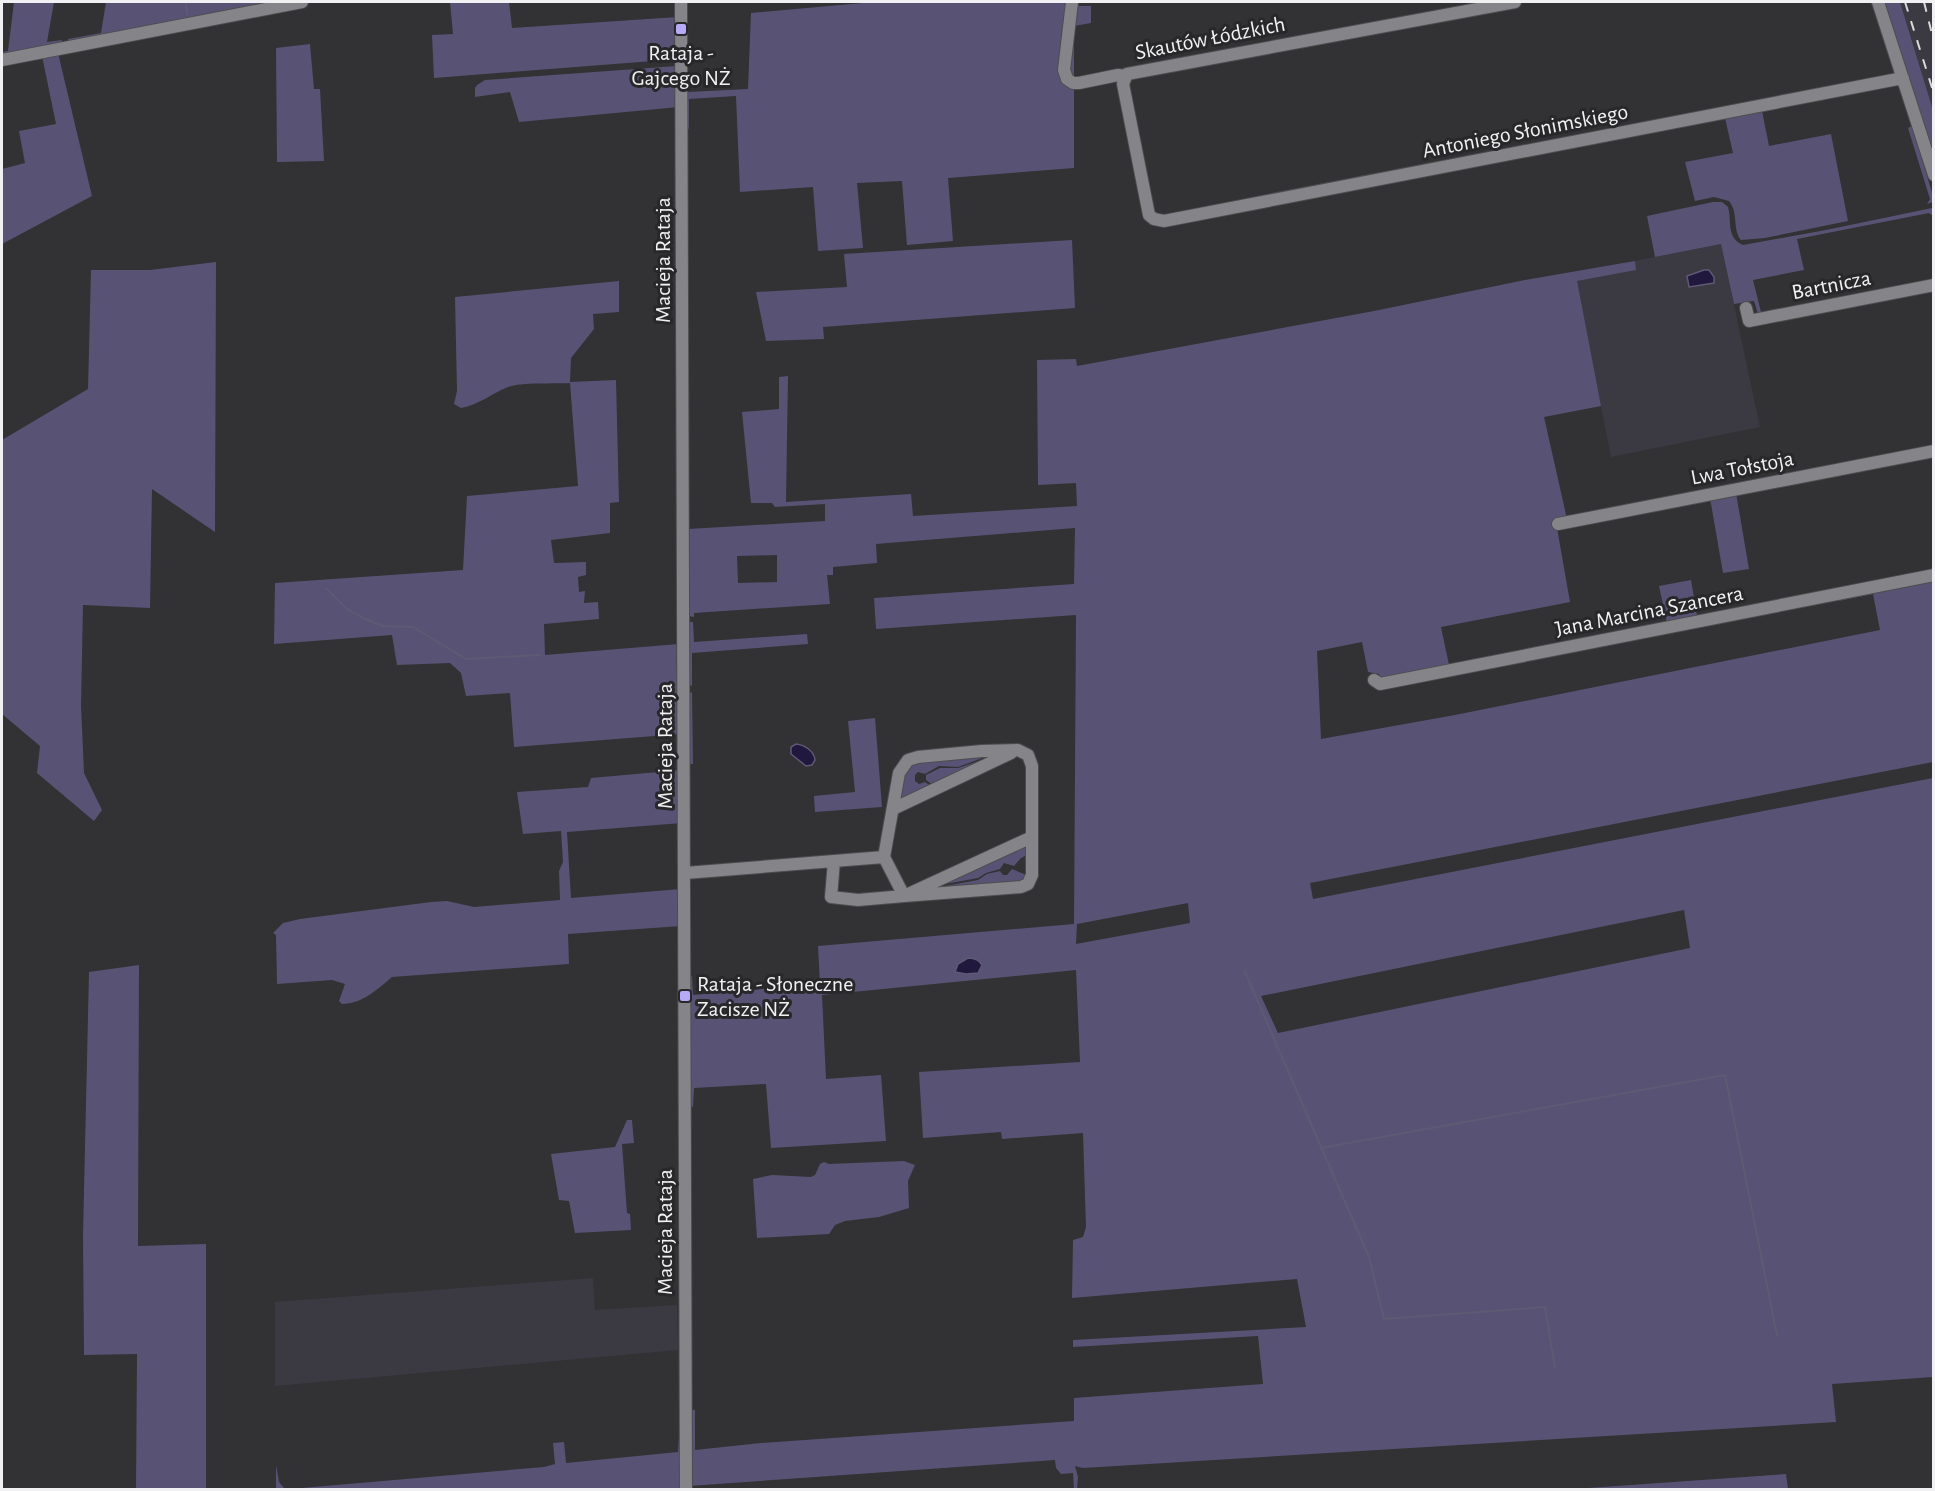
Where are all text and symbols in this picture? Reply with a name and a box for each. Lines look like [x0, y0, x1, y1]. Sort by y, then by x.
street label: Skautów Łódzkich [1133, 13, 1287, 63]
marker: Rataja - Gajcego NŻ [674, 22, 688, 36]
place label: Rataja - Gajcego NŻ [631, 42, 731, 89]
street label: Antoniego Słonimskiego [1421, 100, 1630, 162]
street label: Macieja Rataja [652, 197, 674, 323]
street label: Bartnicza [1790, 267, 1873, 303]
street label: Lwa Tołstoja [1689, 447, 1796, 489]
street label: Jana Marcina Szancera [1553, 582, 1745, 640]
street label: Macieja Rataja [654, 683, 676, 809]
place label: Rataja - Słoneczne Zacisze NŻ [697, 973, 853, 1020]
marker: Rataja - Słoneczne Zacisze NŻ [678, 989, 692, 1003]
street label: Macieja Rataja [654, 1169, 676, 1295]

